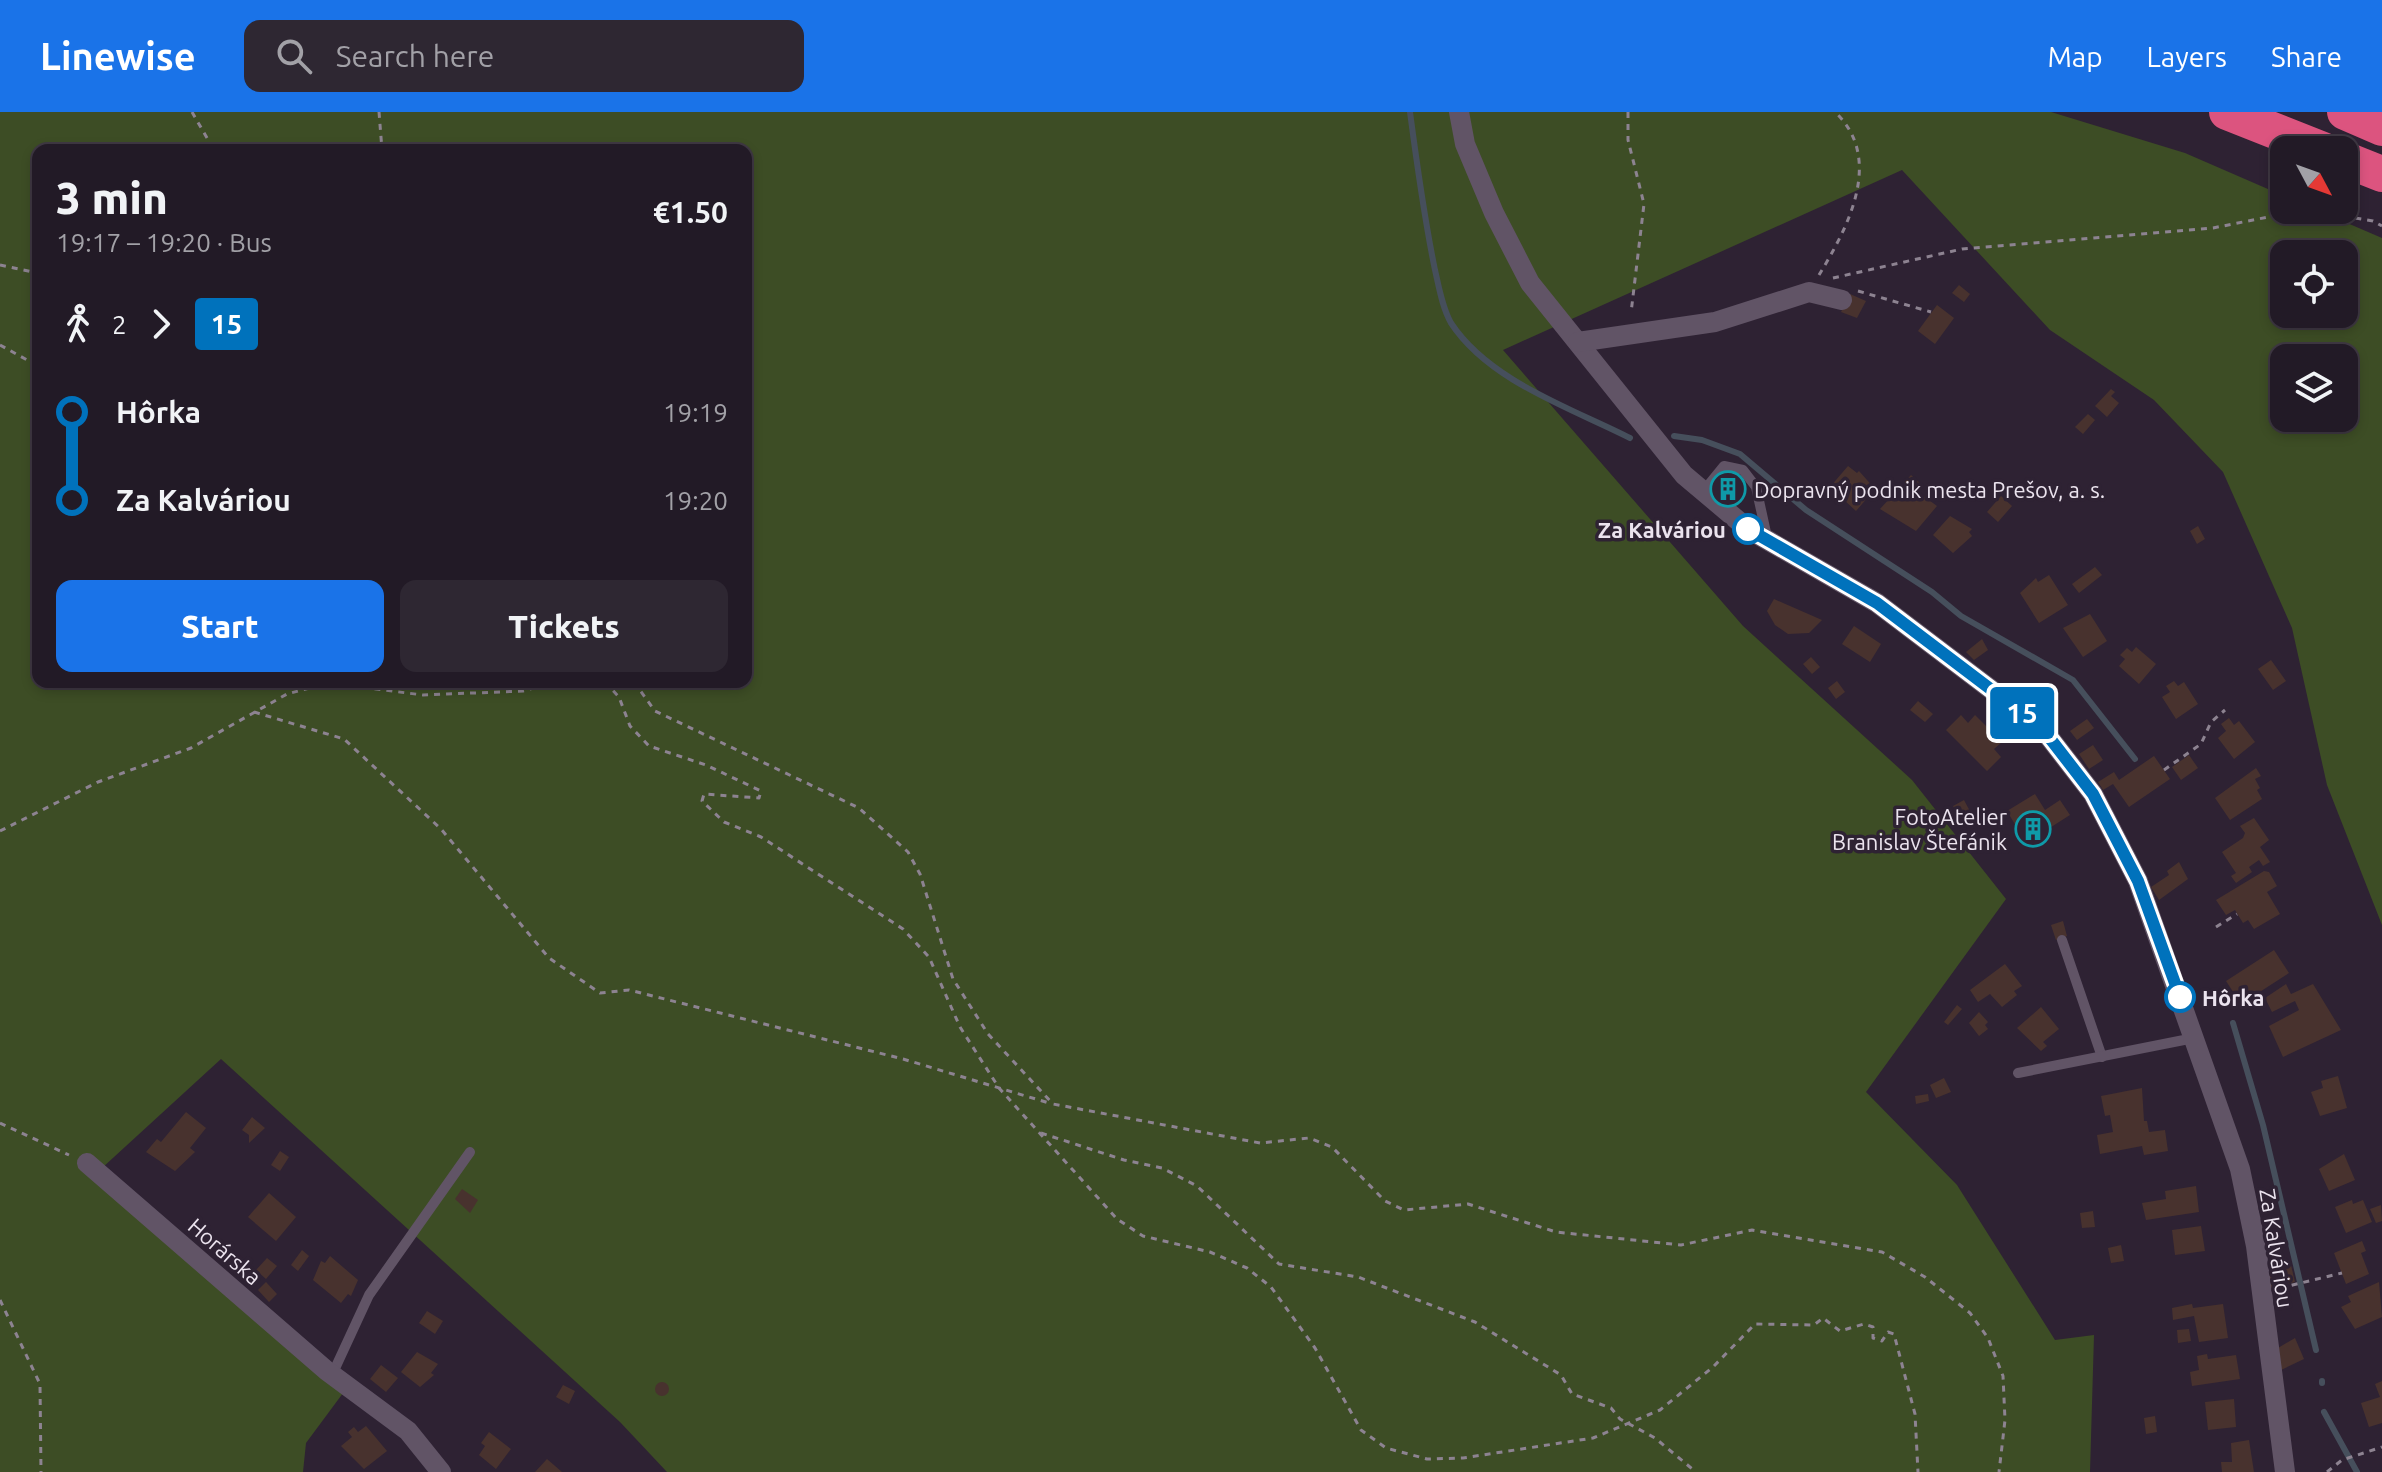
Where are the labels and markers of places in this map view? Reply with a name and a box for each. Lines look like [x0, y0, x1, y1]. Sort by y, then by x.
building icon: Dopravný podnik mesta Prešov, a. s. [1709, 470, 1747, 508]
place label: Dopravný podnik mesta Prešov, a. s. [1754, 477, 2105, 502]
marker: Za Kalváriou [1733, 514, 1763, 544]
place label: Za Kalváriou [1598, 517, 1726, 542]
place label: FotoAtelier Branislav Štefánik [1832, 804, 2008, 854]
building icon: FotoAtelier Branislav Štefánik [2014, 810, 2052, 848]
marker: Hôrka [2165, 982, 2195, 1012]
place label: Hôrka [2202, 985, 2264, 1010]

